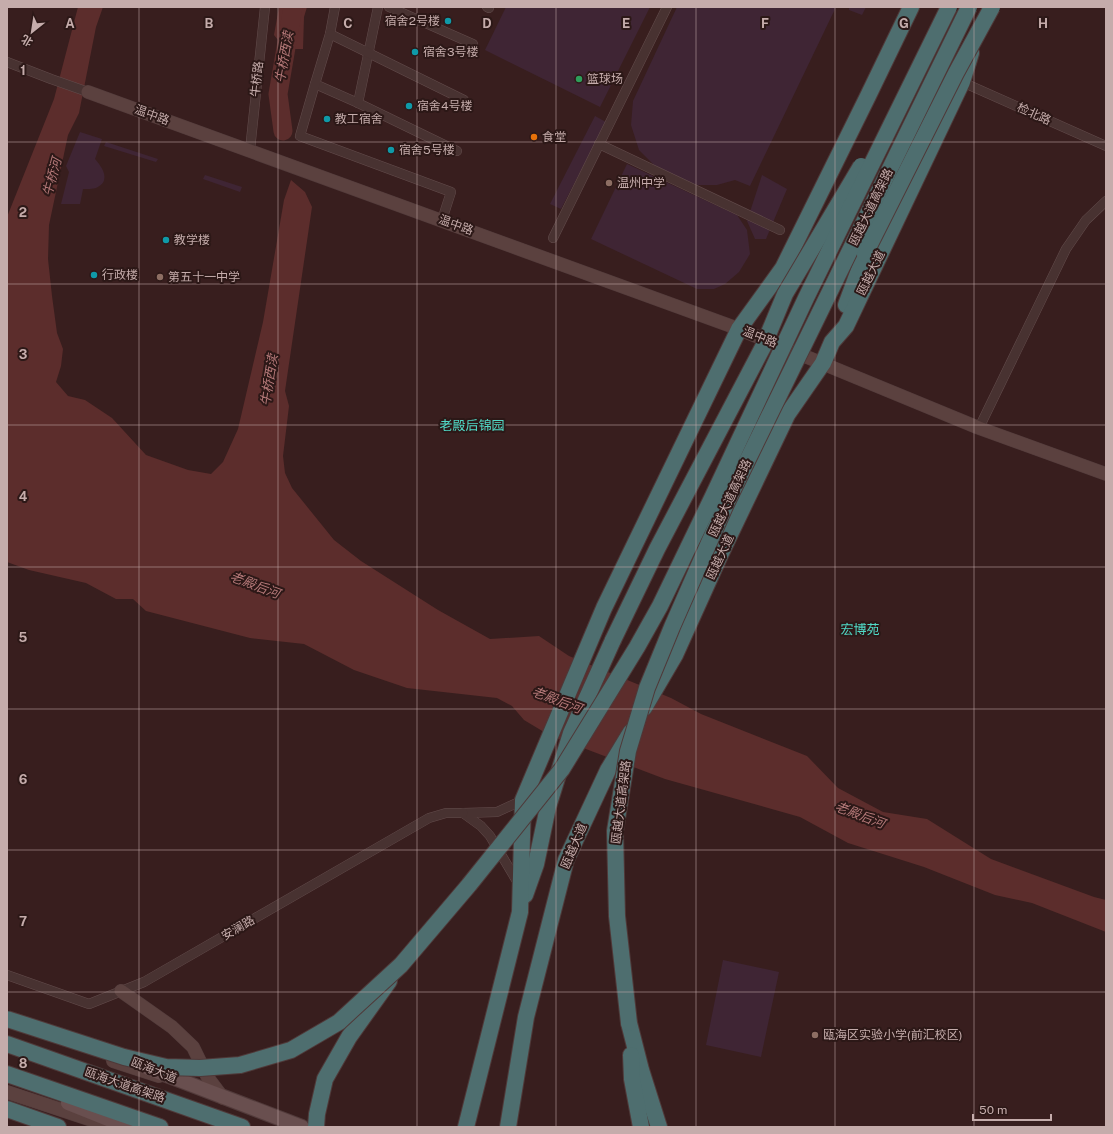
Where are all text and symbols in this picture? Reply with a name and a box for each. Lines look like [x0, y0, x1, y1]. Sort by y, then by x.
north arrow [12, 12, 52, 52]
place label: 宿舍2号楼 [385, 14, 440, 28]
text: A [65, 16, 75, 31]
text: B [205, 16, 214, 31]
text: C [343, 16, 353, 31]
marker: 宿舍2号楼 [443, 16, 453, 26]
text: D [482, 16, 492, 31]
text: E [622, 16, 630, 31]
text: F [761, 16, 769, 31]
text: G [899, 16, 909, 31]
text: H [1038, 16, 1048, 31]
water label: 牛桥西渎 [272, 28, 296, 84]
text: 北 [19, 33, 35, 49]
place label: 宿舍3号楼 [423, 45, 479, 59]
marker: 宿舍3号楼 [410, 47, 420, 57]
street label: 牛桥路 [248, 60, 266, 98]
text: 1 [20, 63, 26, 78]
place label: 篮球场 [587, 72, 623, 86]
marker: 篮球场 [574, 74, 584, 84]
place label: 宿舍4号楼 [417, 99, 473, 113]
street label: 检北路 [1015, 100, 1053, 128]
marker: 宿舍4号楼 [404, 101, 414, 111]
street label: 温中路 [133, 102, 171, 128]
place label: 教工宿舍 [335, 112, 383, 126]
marker: 教工宿舍 [322, 114, 332, 124]
place label: 食堂 [542, 130, 566, 144]
marker: 食堂 [529, 132, 539, 142]
place label: 宿舍5号楼 [399, 143, 455, 157]
marker: 宿舍5号楼 [386, 145, 396, 155]
water label: 牛桥河 [40, 153, 65, 198]
street label: 瓯越大道高架路 [846, 166, 896, 248]
place label: 温州中学 [617, 176, 665, 190]
marker: 温州中学 [604, 178, 614, 188]
text: 2 [19, 205, 27, 220]
street label: 温中路 [437, 212, 475, 238]
place label: 教学楼 [174, 233, 210, 247]
marker: 教学楼 [161, 235, 171, 245]
street label: 瓯越大道 [854, 248, 888, 298]
place label: 行政楼 [102, 268, 138, 282]
marker: 行政楼 [89, 270, 99, 280]
place label: 第五十一中学 [168, 270, 240, 284]
marker: 第五十一中学 [155, 272, 165, 282]
street label: 温中路 [741, 324, 779, 350]
text: 3 [19, 347, 28, 362]
water label: 牛桥西渎 [258, 351, 281, 407]
district label: 老殿后锦园 [439, 418, 505, 433]
street label: 瓯越大道高架路 [706, 457, 754, 539]
text: 4 [19, 489, 28, 504]
street label: 瓯越大道 [704, 532, 736, 582]
water label: 老殿后河 [228, 569, 285, 602]
district label: 宏博苑 [840, 622, 880, 637]
text: 5 [19, 630, 28, 645]
water label: 老殿后河 [530, 684, 587, 717]
street label: 瓯越大道高架路 [609, 759, 633, 845]
text: 6 [19, 772, 28, 787]
water label: 老殿后河 [833, 799, 890, 832]
street label: 瓯越大道 [558, 821, 590, 871]
street label: 安澜路 [219, 913, 257, 943]
text: 7 [19, 914, 27, 929]
place label: 瓯海区实验小学(前汇校区) [823, 1028, 962, 1042]
marker: 瓯海区实验小学(前汇校区) [810, 1030, 820, 1040]
street label: 瓯海大道 [129, 1055, 179, 1085]
text: 8 [19, 1056, 28, 1071]
street label: 瓯海大道高架路 [83, 1065, 167, 1105]
scale bar [973, 1096, 1051, 1122]
text: 50 m [979, 1103, 1007, 1117]

